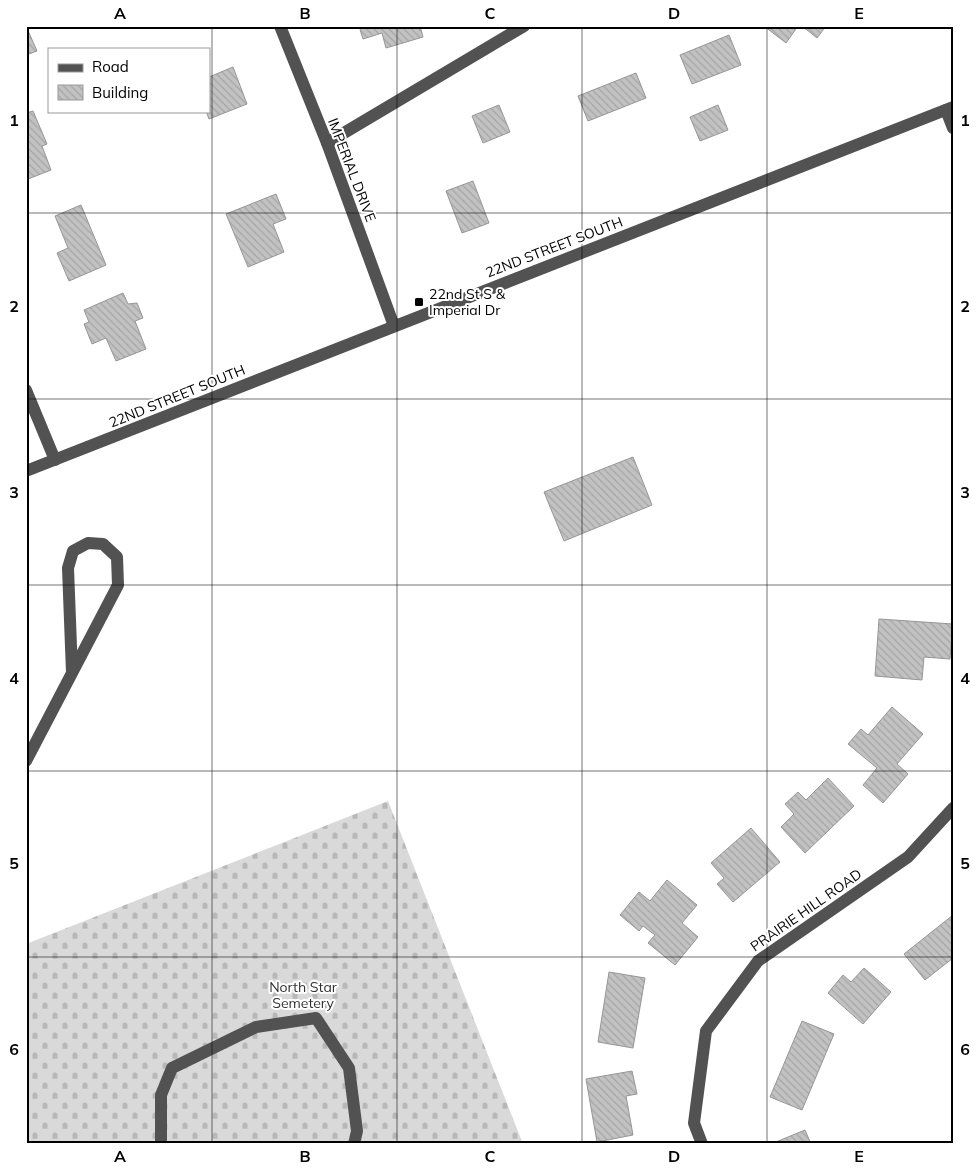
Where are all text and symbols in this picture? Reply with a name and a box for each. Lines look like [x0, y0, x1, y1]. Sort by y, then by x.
text: A [114, 3, 126, 23]
text: B [299, 3, 311, 23]
text: C [485, 3, 496, 23]
text: D [668, 3, 680, 23]
text: E [854, 3, 864, 23]
legend [48, 48, 210, 112]
text: Road [92, 57, 129, 76]
text: Building [92, 83, 148, 102]
text: 1 [9, 110, 19, 130]
text: 1 [960, 110, 970, 130]
street label: IMPERIAL DRIVE [324, 116, 380, 224]
street label: 22ND STREET SOUTH [483, 213, 625, 281]
place label: 22nd St S & Imperial Dr [429, 285, 506, 319]
text: 2 [9, 296, 19, 316]
marker: 22nd St S & Imperial Dr [413, 296, 425, 308]
text: 2 [960, 296, 970, 316]
street label: 22ND STREET SOUTH [106, 360, 248, 432]
text: 3 [9, 482, 19, 502]
text: 3 [960, 482, 970, 502]
text: 4 [9, 668, 19, 688]
text: 4 [960, 668, 970, 688]
text: 5 [9, 853, 19, 873]
text: 5 [960, 853, 970, 873]
street label: PRAIRIE HILL ROAD [747, 865, 865, 955]
park label: North Star Semetery [269, 978, 338, 1012]
text: 6 [9, 1039, 19, 1059]
text: 6 [960, 1039, 970, 1059]
text: A [114, 1146, 126, 1166]
text: B [299, 1146, 311, 1166]
text: C [485, 1146, 496, 1166]
text: D [668, 1146, 680, 1166]
text: E [854, 1146, 864, 1166]

